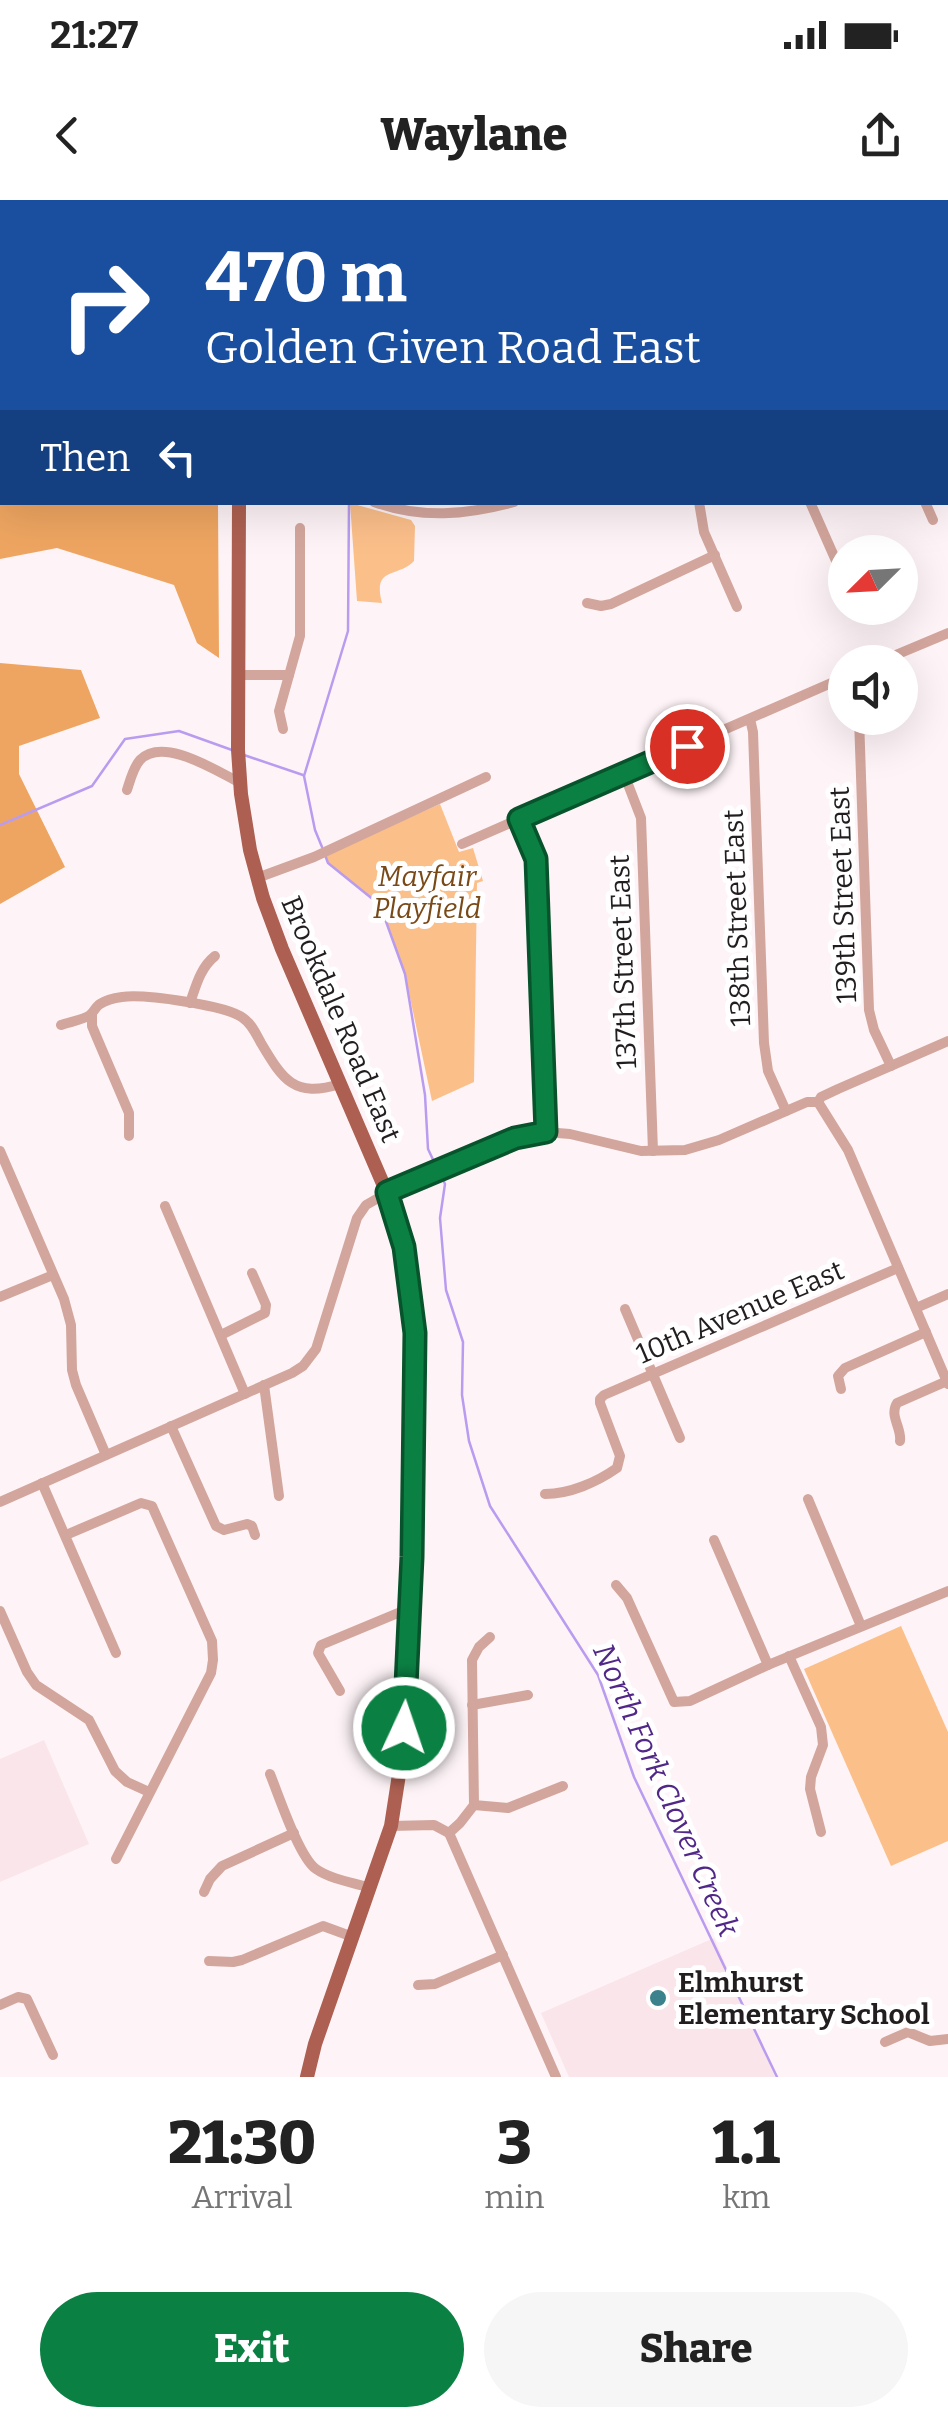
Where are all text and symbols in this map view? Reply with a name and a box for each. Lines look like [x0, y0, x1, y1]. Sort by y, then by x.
text: 21:27 [50, 12, 138, 58]
icon: back [40, 108, 95, 163]
text: Waylane [380, 108, 568, 162]
icon: share [853, 108, 908, 163]
text: 470 m [205, 236, 407, 320]
icon: right [40, 240, 170, 370]
text: Golden Given Road East [205, 321, 701, 375]
icon: left [150, 430, 205, 485]
text: Then [40, 435, 130, 481]
north arrow [828, 535, 918, 625]
map controls [828, 535, 918, 735]
button: sound [828, 645, 918, 735]
pin [645, 704, 730, 789]
icon: arrive [660, 719, 715, 774]
street label: 139th Street East [823, 786, 863, 1004]
street label: 138th Street East [717, 809, 757, 1027]
street label: 137th Street East [603, 854, 643, 1070]
park label: Mayfair Playfield [373, 860, 481, 925]
street label: Brookdale Road East [274, 891, 408, 1147]
street label: 10th Avenue East [631, 1253, 849, 1371]
water label: North Fork Clover Creek [585, 1638, 747, 1943]
position arrow [352, 1676, 456, 1780]
place label: Elmhurst Elementary School [678, 1966, 930, 2031]
marker: Elmhurst Elementary School [647, 1987, 669, 2009]
text: 21:30 [168, 2107, 316, 2179]
text: 3 [497, 2107, 532, 2179]
text: 1.1 [713, 2107, 780, 2179]
text: Arrival [191, 2178, 293, 2216]
text: min [484, 2178, 545, 2216]
text: km [722, 2178, 770, 2216]
button: Exit [40, 2292, 464, 2407]
button: Share [484, 2292, 908, 2407]

